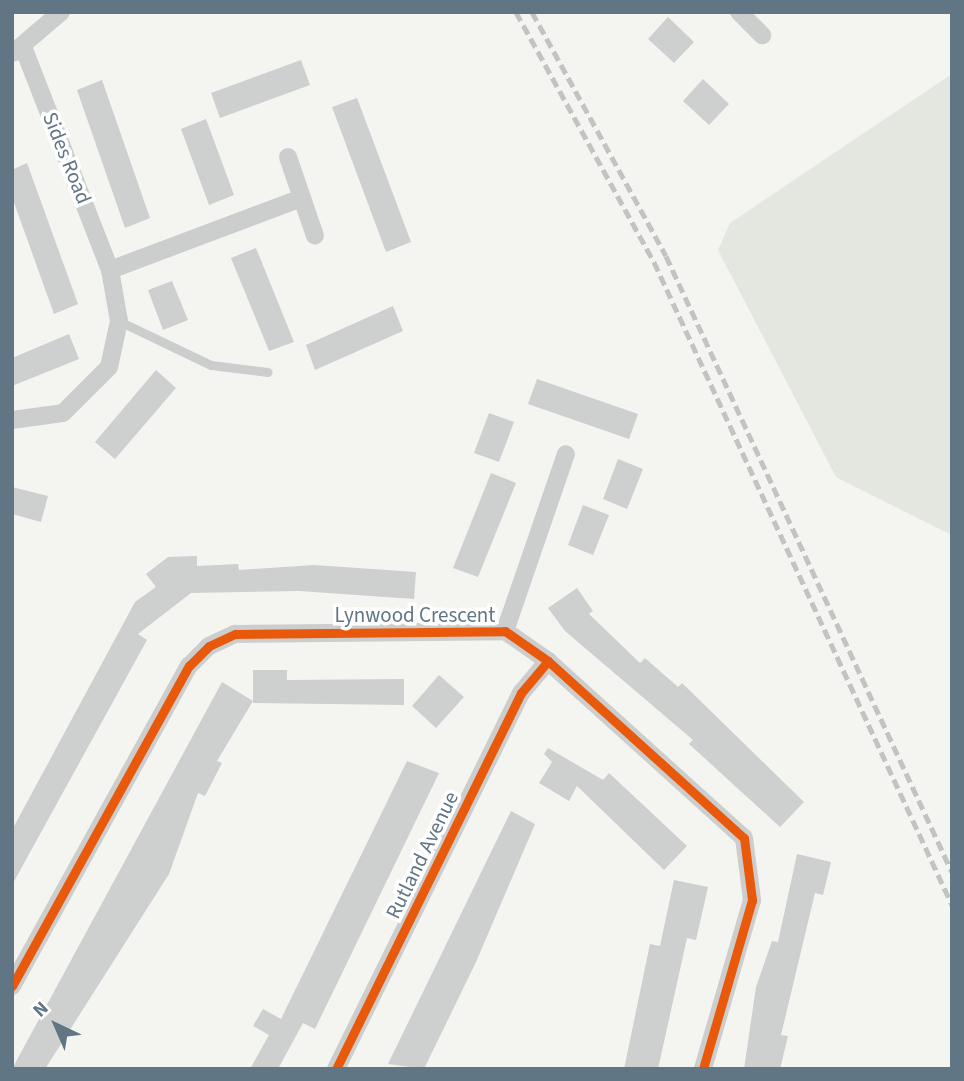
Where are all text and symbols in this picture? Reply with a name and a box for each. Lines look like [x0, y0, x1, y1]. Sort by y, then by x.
street label: Sides Road [37, 109, 97, 207]
street label: Lynwood Crescent [335, 602, 495, 628]
street label: Rutland Avenue [380, 787, 464, 923]
north arrow [21, 990, 91, 1060]
text: N [27, 995, 55, 1024]

